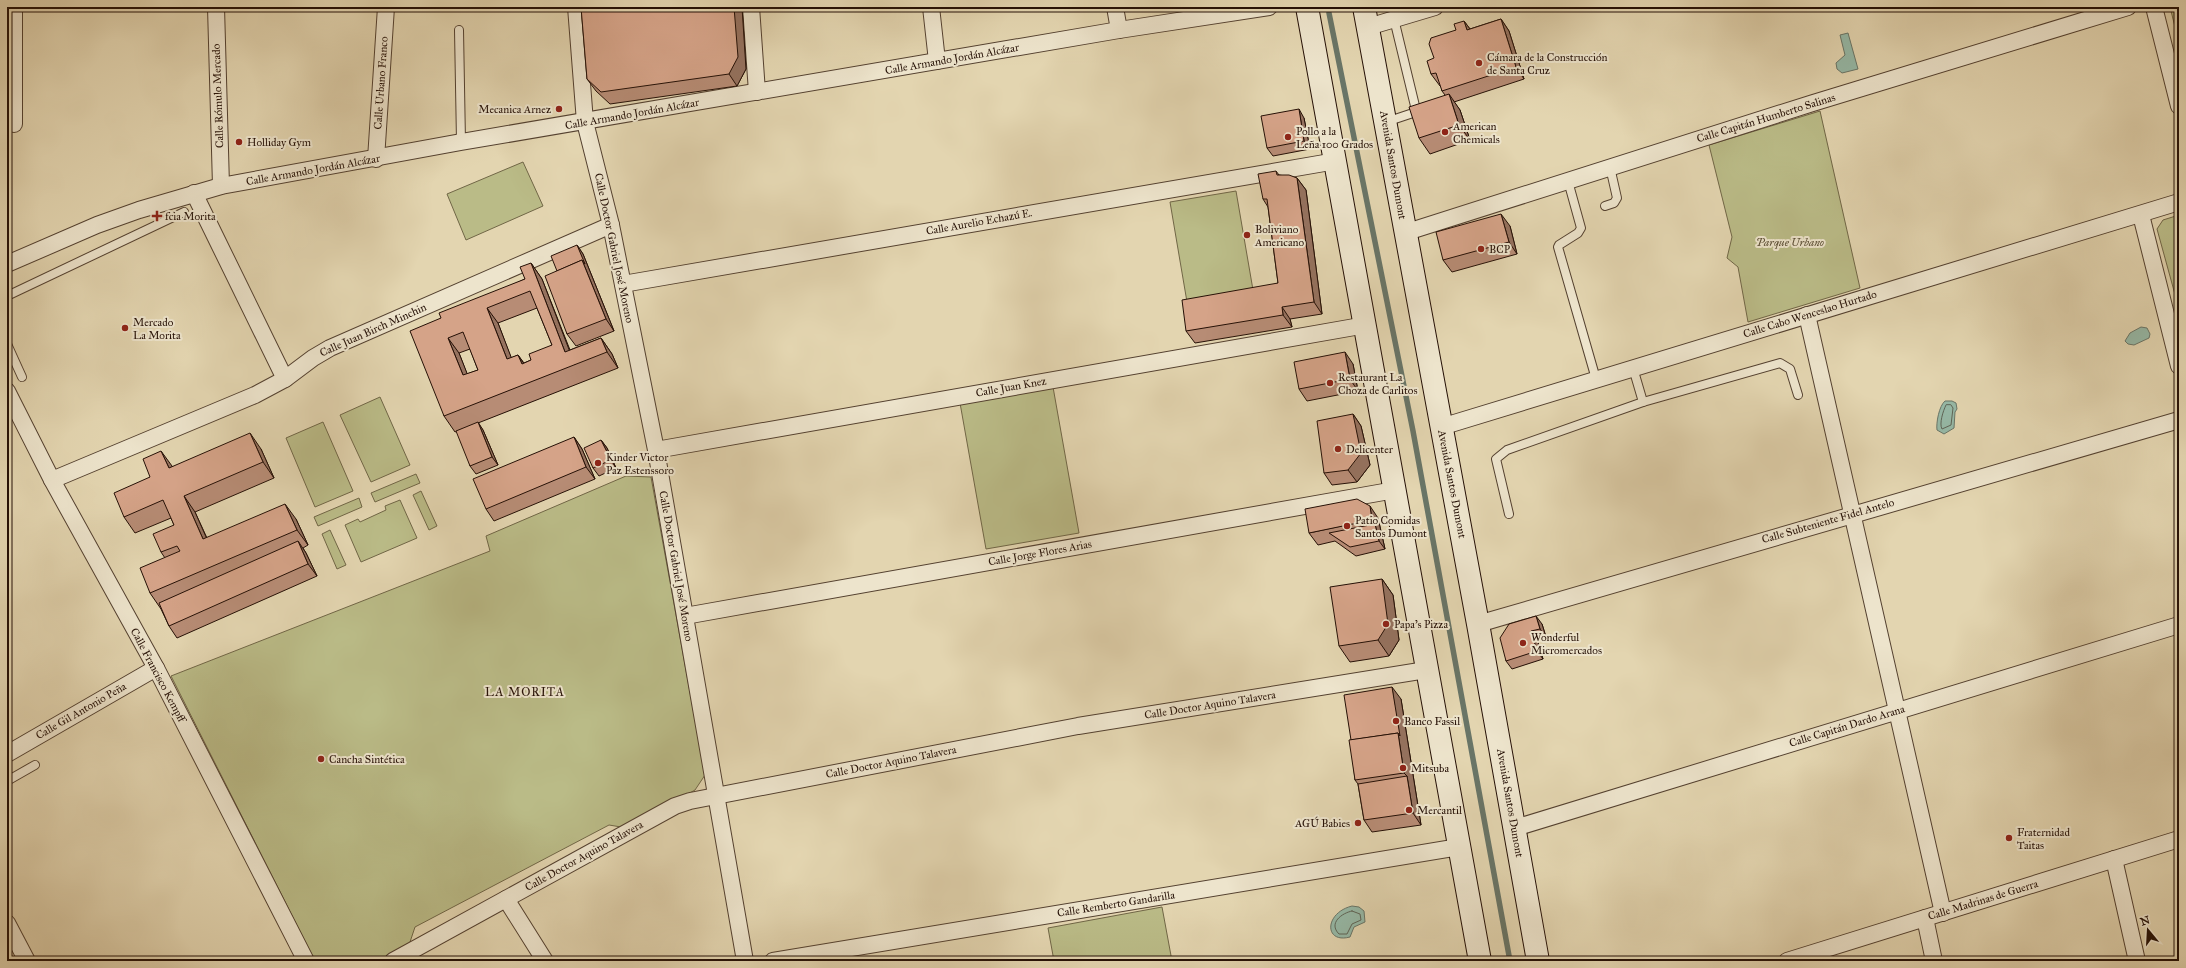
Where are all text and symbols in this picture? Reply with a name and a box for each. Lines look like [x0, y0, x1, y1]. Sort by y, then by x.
street label: Calle Urbano Franco [371, 36, 391, 130]
street label: Calle Armando Jordán Alcázar [884, 41, 1021, 78]
street label: Calle Rómulo Mercado [210, 43, 226, 148]
place label: Cámara de la Construcción de Santa Cruz [1487, 51, 1608, 77]
marker: Cámara de la Construcción de Santa Cruz [1474, 58, 1484, 68]
street label: Calle Capitán Humberto Salinas [1695, 91, 1837, 145]
street label: Calle Armando Jordán Alcázar [564, 96, 701, 133]
place label: Mecanica Arnez [478, 103, 551, 116]
marker: Mecanica Arnez [554, 104, 564, 114]
street label: Avenida Santos Dumont [1377, 109, 1409, 220]
place label: American Chemicals [1452, 120, 1500, 146]
place label: Pollo a la Leña 100 Grados [1296, 125, 1373, 151]
marker: American Chemicals [1440, 127, 1450, 137]
marker: Pollo a la Leña 100 Grados [1283, 132, 1293, 142]
place label: Holliday Gym [247, 136, 312, 149]
marker: Holliday Gym [234, 137, 244, 147]
street label: Calle Armando Jordán Alcázar [245, 152, 382, 189]
street label: Calle Doctor Gabriel José Moreno [591, 172, 636, 325]
street label: Calle Aurelio Echazú E. [925, 206, 1033, 238]
place label: fcia Morita [165, 210, 216, 223]
marker: fcia Morita [152, 211, 162, 221]
place label: Boliviano Americano [1254, 223, 1305, 249]
marker: Boliviano Americano [1242, 230, 1252, 240]
park label: Parque Urbano [1756, 236, 1824, 249]
place label: BCP [1489, 243, 1511, 256]
marker: BCP [1476, 244, 1486, 254]
street label: Calle Cabo Wenceslao Hurtado [1742, 287, 1879, 341]
street label: Calle Juan Birch Minchin [318, 301, 429, 360]
place label: Mercado La Morita [133, 316, 181, 342]
marker: Mercado La Morita [120, 323, 130, 333]
place label: Restaurant La Choza de Carlitos [1338, 371, 1417, 397]
street label: Calle Juan Knez [975, 374, 1047, 401]
marker: Restaurant La Choza de Carlitos [1325, 378, 1335, 388]
street label: Avenida Santos Dumont [1435, 428, 1469, 539]
place label: Delicenter [1346, 443, 1394, 456]
marker: Delicenter [1333, 444, 1343, 454]
place label: Kinder Victor Paz Estenssoro [606, 451, 674, 477]
marker: Kinder Victor Paz Estenssoro [593, 458, 603, 468]
street label: Calle Doctor Gabriel José Moreno [655, 490, 696, 643]
street label: Calle Subteniente Fidel Antelo [1760, 496, 1896, 546]
place label: Patio Comidas Santos Dumont [1355, 514, 1427, 540]
marker: Patio Comidas Santos Dumont [1342, 521, 1352, 531]
street label: Calle Jorge Flores Arias [987, 537, 1093, 569]
place label: Papa's Pizza [1394, 618, 1448, 631]
marker: Papa's Pizza [1381, 619, 1391, 629]
street label: Calle Francisco Kempff [128, 626, 189, 726]
place label: Wonderful Micromercados [1531, 631, 1602, 657]
marker: Wonderful Micromercados [1518, 638, 1528, 648]
street label: Calle Gil Antonio Peña [33, 680, 129, 742]
district label: LA MORITA [485, 685, 565, 699]
street label: Calle Doctor Aquino Talavera [1143, 688, 1277, 723]
street label: Calle Capitán Dardo Arana [1788, 702, 1907, 750]
place label: Banco Fassil [1404, 715, 1460, 728]
marker: Banco Fassil [1391, 716, 1401, 726]
street label: Calle Doctor Aquino Talavera [825, 743, 958, 782]
street label: Avenida Santos Dumont [1494, 747, 1526, 858]
place label: Cancha Sintética [329, 753, 405, 766]
marker: Cancha Sintética [316, 754, 326, 764]
place label: Mitsuba [1411, 762, 1449, 775]
marker: Mitsuba [1398, 763, 1408, 773]
place label: Mercantil [1417, 804, 1462, 817]
marker: Mercantil [1404, 805, 1414, 815]
place label: AGÚ Babies [1294, 816, 1350, 830]
street label: Calle Doctor Aquino Talavera [523, 818, 646, 895]
marker: AGÚ Babies [1353, 818, 1363, 828]
place label: Fraternidad Taitas [2017, 826, 2070, 852]
marker: Fraternidad Taitas [2004, 833, 2014, 843]
street label: Calle Madrinas de Guerra [1926, 877, 2040, 923]
street label: Calle Remberto Gandarilla [1056, 888, 1176, 920]
north arrow [2128, 910, 2168, 950]
text: N [2139, 913, 2152, 929]

